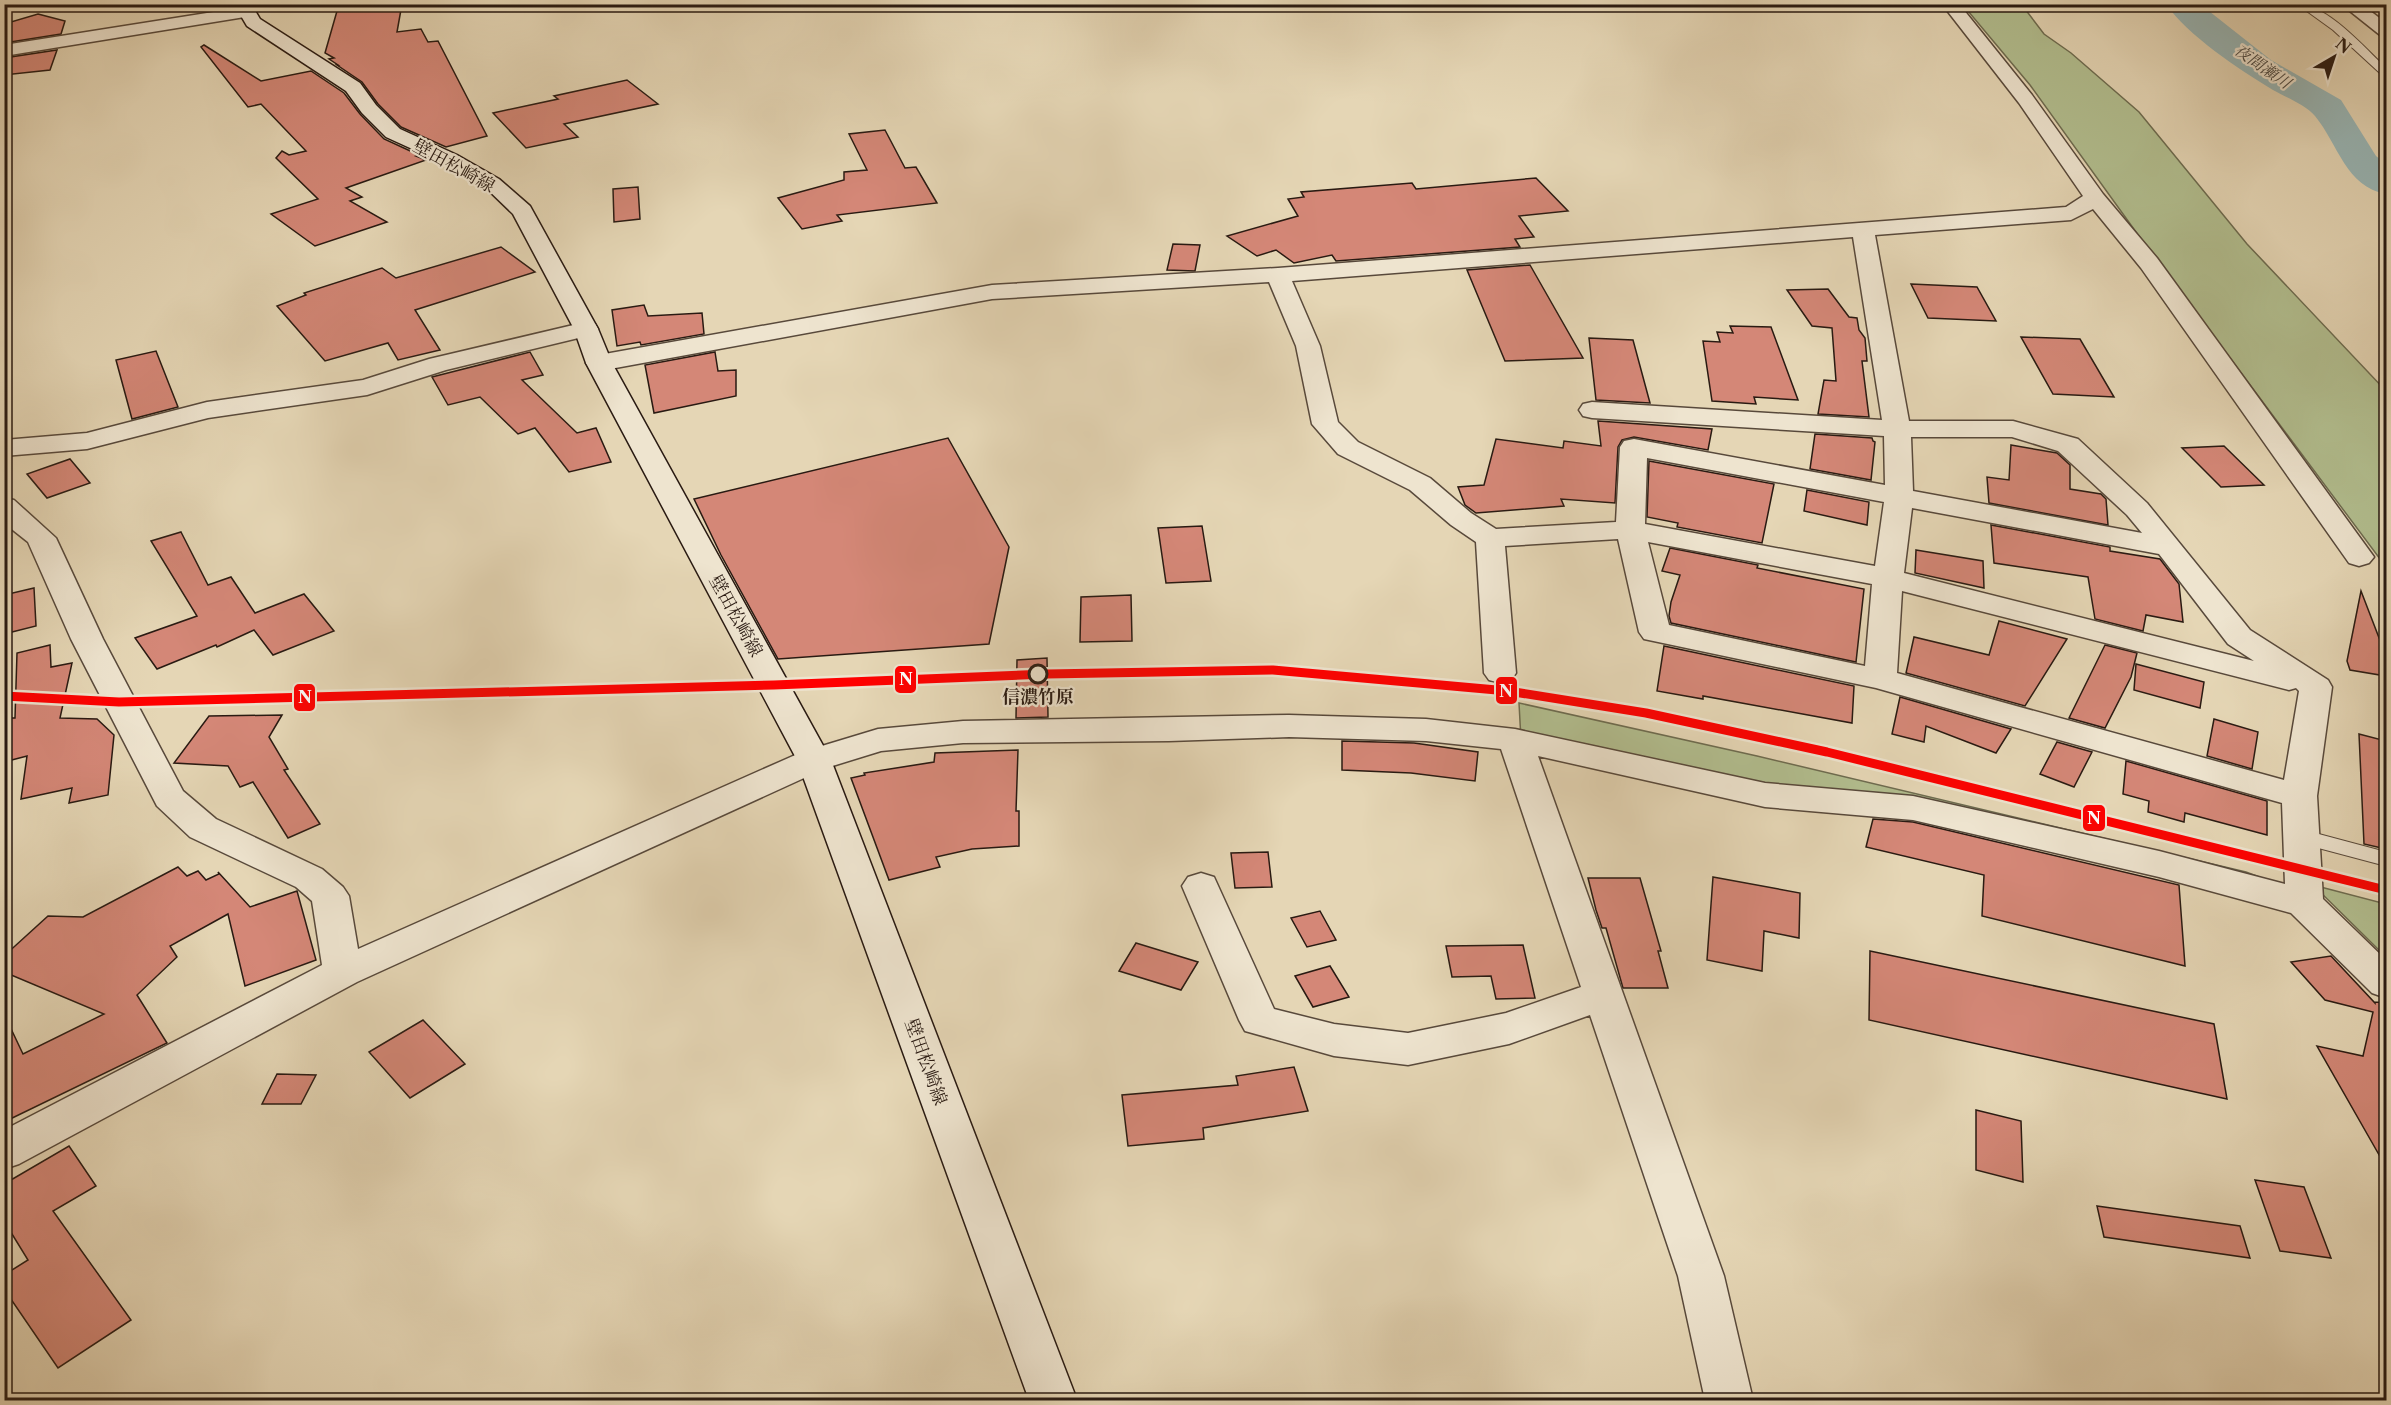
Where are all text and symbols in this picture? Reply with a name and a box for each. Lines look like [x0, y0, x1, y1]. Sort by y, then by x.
north arrow [2304, 27, 2364, 87]
text: N [2332, 33, 2355, 58]
water label: 夜間瀬川 [2231, 39, 2297, 94]
street label: 壁田松崎線 [409, 135, 499, 197]
street label: 壁田松崎線 [705, 571, 767, 661]
marker: 信濃竹原 [1028, 664, 1048, 684]
line badge: N [894, 665, 917, 694]
text: N [899, 669, 913, 689]
line badge: N [1495, 676, 1518, 705]
text: N [1499, 681, 1513, 701]
line badge: N [293, 683, 316, 712]
place label: 信濃竹原 [1002, 686, 1074, 708]
text: N [298, 687, 312, 707]
line badge: N [2082, 804, 2106, 832]
text: N [2087, 808, 2101, 828]
street label: 壁田松崎線 [900, 1016, 952, 1108]

